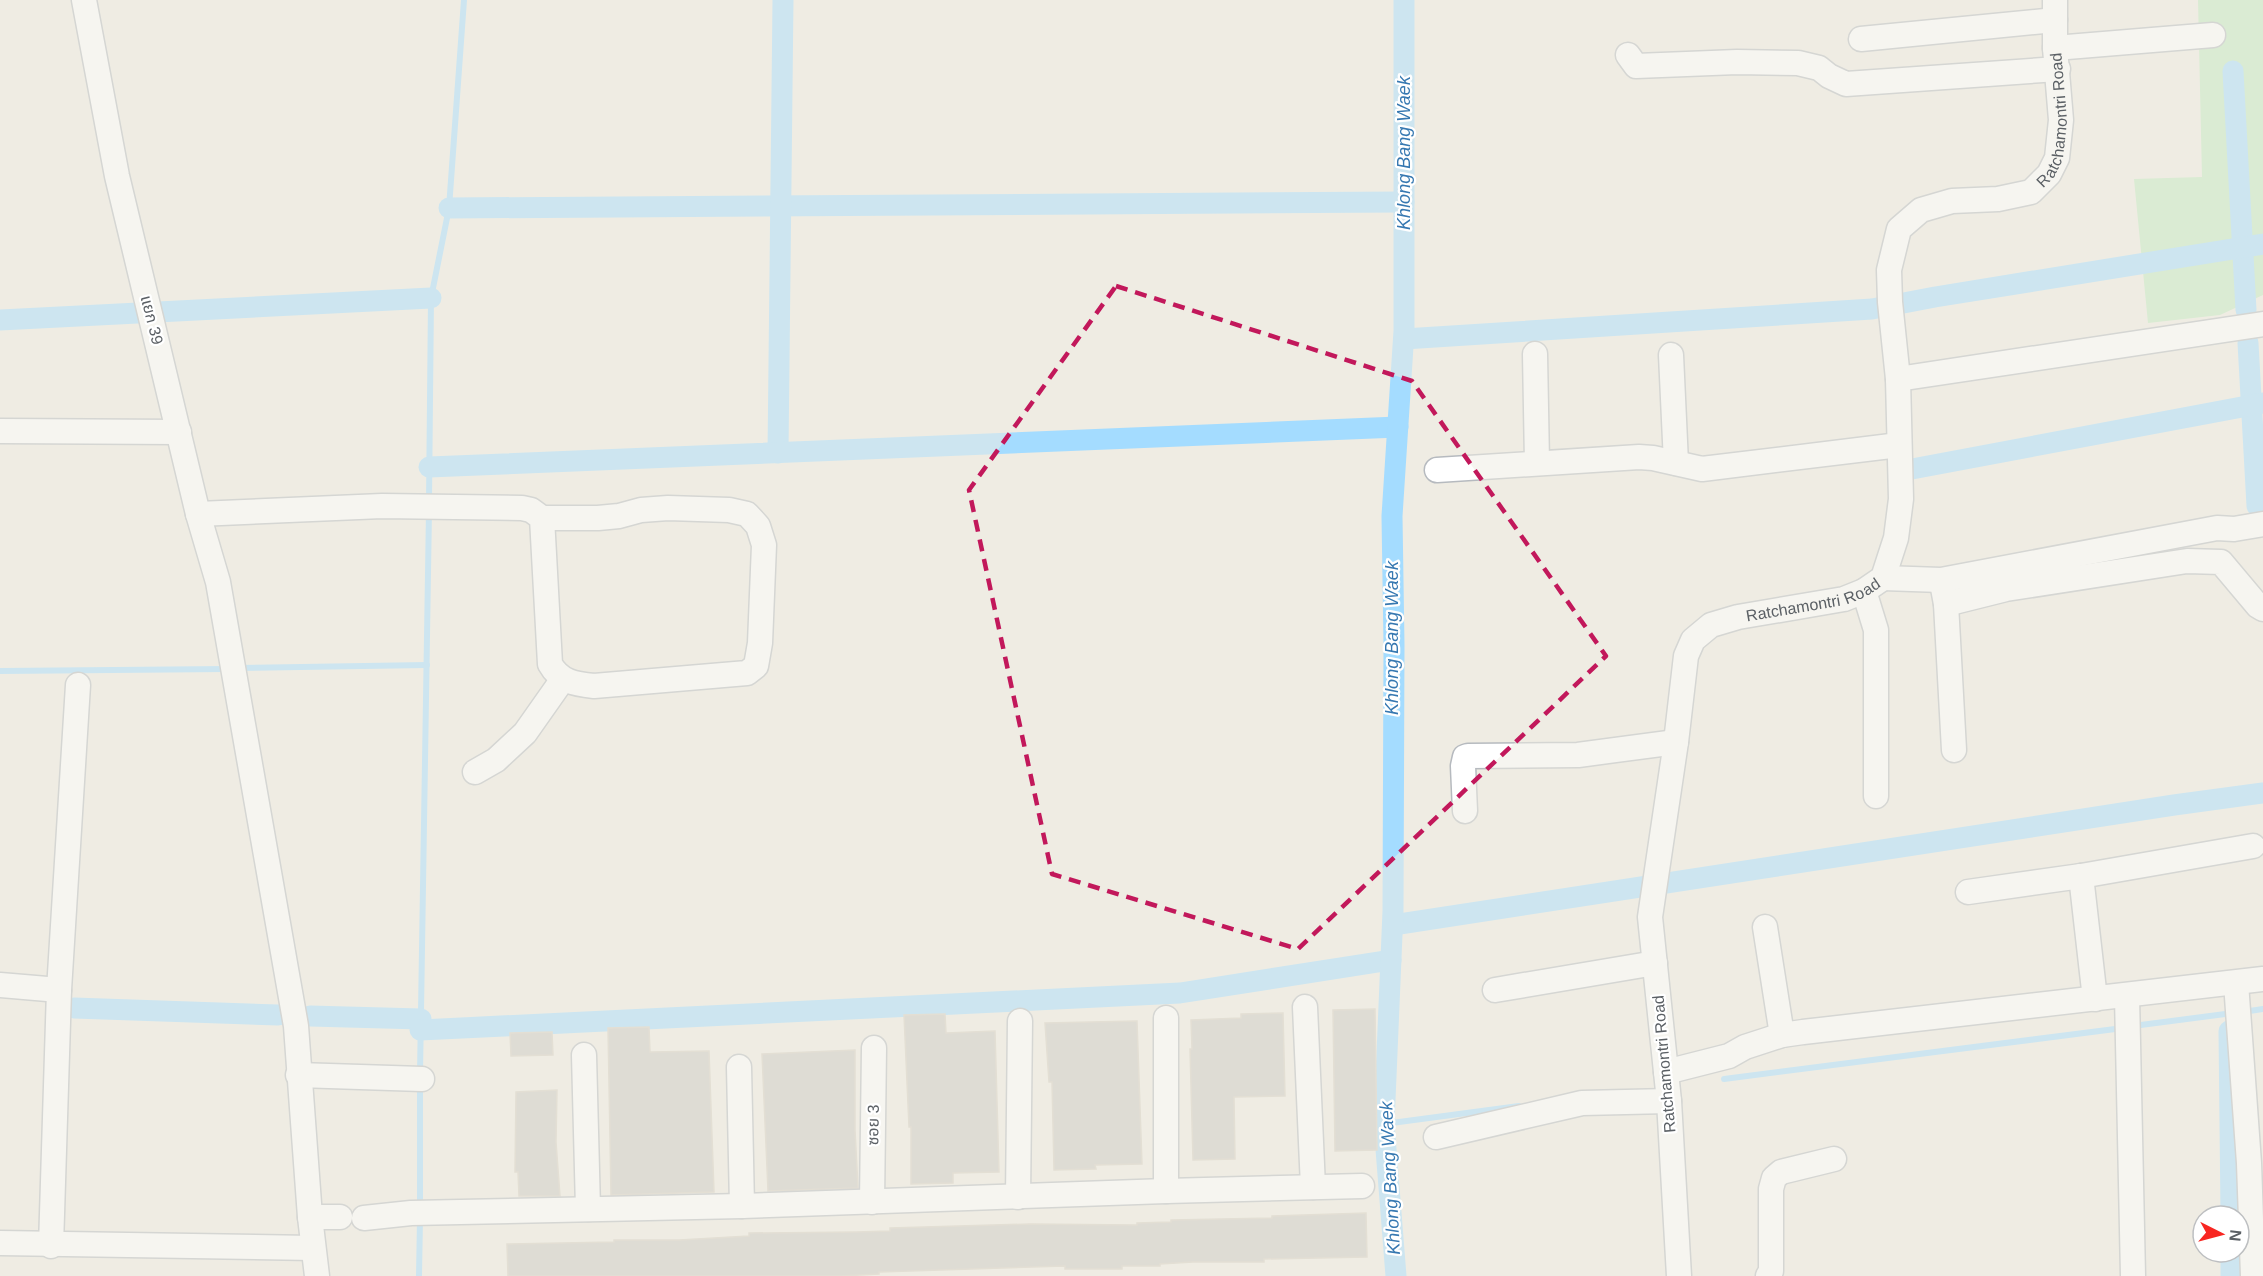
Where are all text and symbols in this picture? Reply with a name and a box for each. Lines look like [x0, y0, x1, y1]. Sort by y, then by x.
street label: Ratchamontri Road [2033, 52, 2070, 190]
water label: Khlong Bang Waek [1394, 75, 1414, 230]
street label: แยก 39 [138, 294, 166, 346]
water label: Khlong Bang Waek [1382, 560, 1402, 715]
street label: Ratchamontri Road [1745, 574, 1883, 624]
street label: Ratchamontri Road [1650, 995, 1678, 1133]
water label: Khlong Bang Waek [1376, 1100, 1404, 1255]
street label: ซอย 3 [864, 1104, 882, 1146]
north arrow [2191, 1204, 2251, 1264]
text: N [2226, 1229, 2244, 1242]

